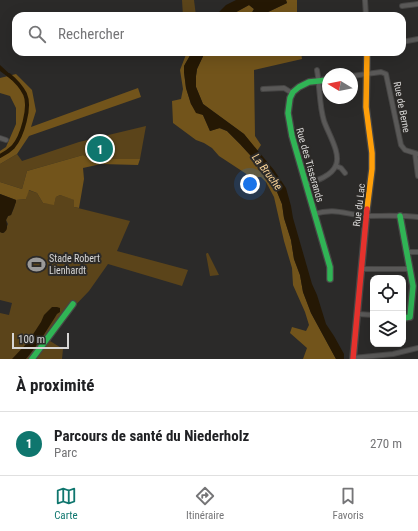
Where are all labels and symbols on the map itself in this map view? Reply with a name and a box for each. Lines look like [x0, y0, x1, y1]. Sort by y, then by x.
north arrow [322, 68, 358, 104]
street label: Rue de Berne [392, 81, 412, 134]
street label: Rue des Tisserands [294, 127, 326, 204]
pin: 1 [87, 134, 113, 164]
water label: La Bruche [249, 151, 285, 193]
your location [240, 174, 260, 194]
street label: Rue du Lac [351, 182, 367, 227]
place label: Stade Robert Lienhardt [49, 253, 100, 276]
sports icon: Stade Robert Lienhardt [26, 254, 46, 274]
scale bar [12, 331, 69, 350]

